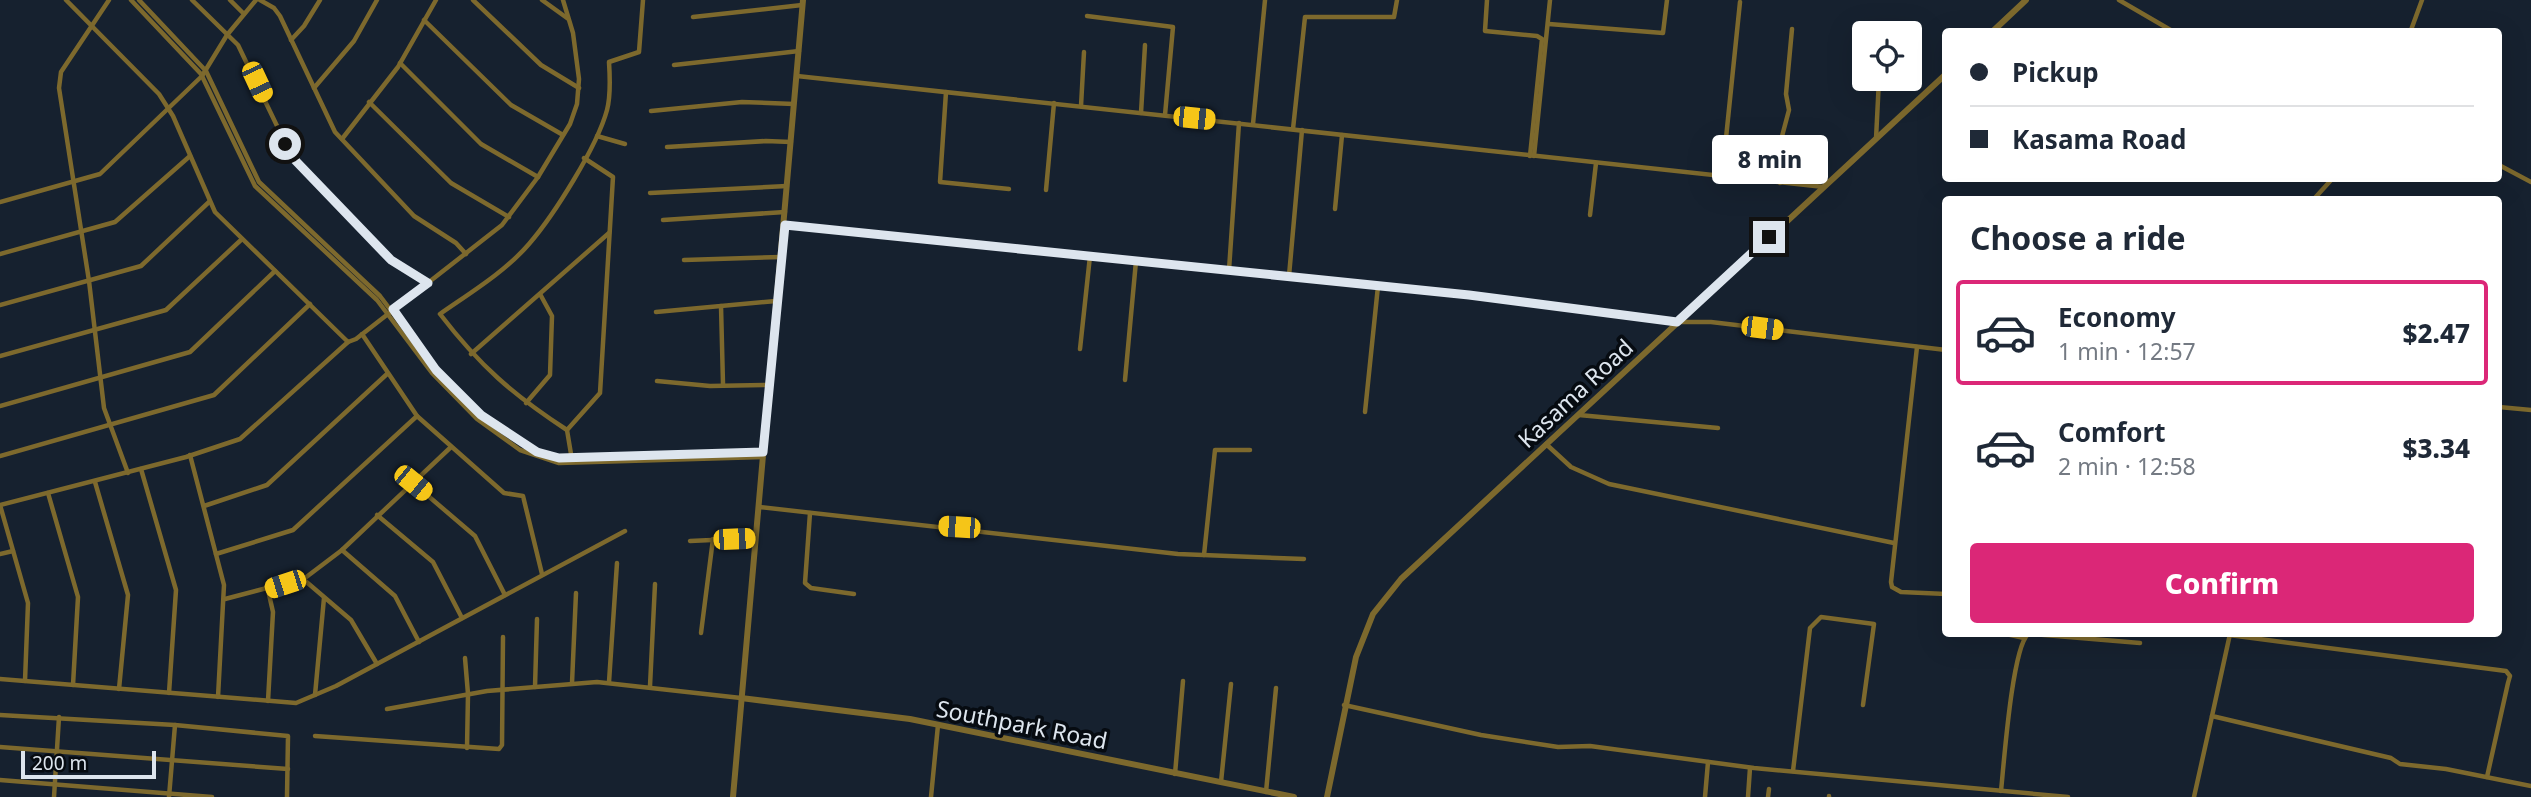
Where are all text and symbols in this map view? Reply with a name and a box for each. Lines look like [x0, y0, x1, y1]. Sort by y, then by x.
map controls [1852, 21, 1922, 91]
button: locate [1852, 21, 1922, 91]
text: Pickup [2012, 54, 2099, 90]
car [239, 59, 276, 105]
car [1173, 105, 1216, 131]
text: Kasama Road [2012, 121, 2186, 157]
route start [269, 128, 301, 160]
callout: 8 min [1711, 135, 1827, 184]
text: 8 min [1738, 143, 1802, 175]
text: Choose a ride [1970, 216, 2186, 259]
route end [1753, 221, 1785, 253]
text: Economy [2058, 299, 2176, 335]
icon: car [1974, 301, 2037, 364]
car [1740, 315, 1785, 341]
text: $2.47 [2403, 315, 2470, 351]
street label: Kasama Road [1510, 331, 1640, 455]
text: 1 min · 12:57 [2058, 335, 2196, 367]
text: Comfort [2058, 414, 2166, 450]
icon: car [1974, 416, 2037, 479]
text: $3.34 [2403, 430, 2470, 466]
text: 2 min · 12:58 [2058, 450, 2196, 482]
car [391, 462, 436, 504]
car [938, 515, 981, 539]
car [713, 528, 756, 550]
button: Confirm [1970, 543, 2474, 623]
car [262, 568, 309, 600]
street label: Southpark Road [934, 692, 1110, 756]
scale bar [21, 748, 156, 780]
text: 200 m [32, 750, 87, 776]

